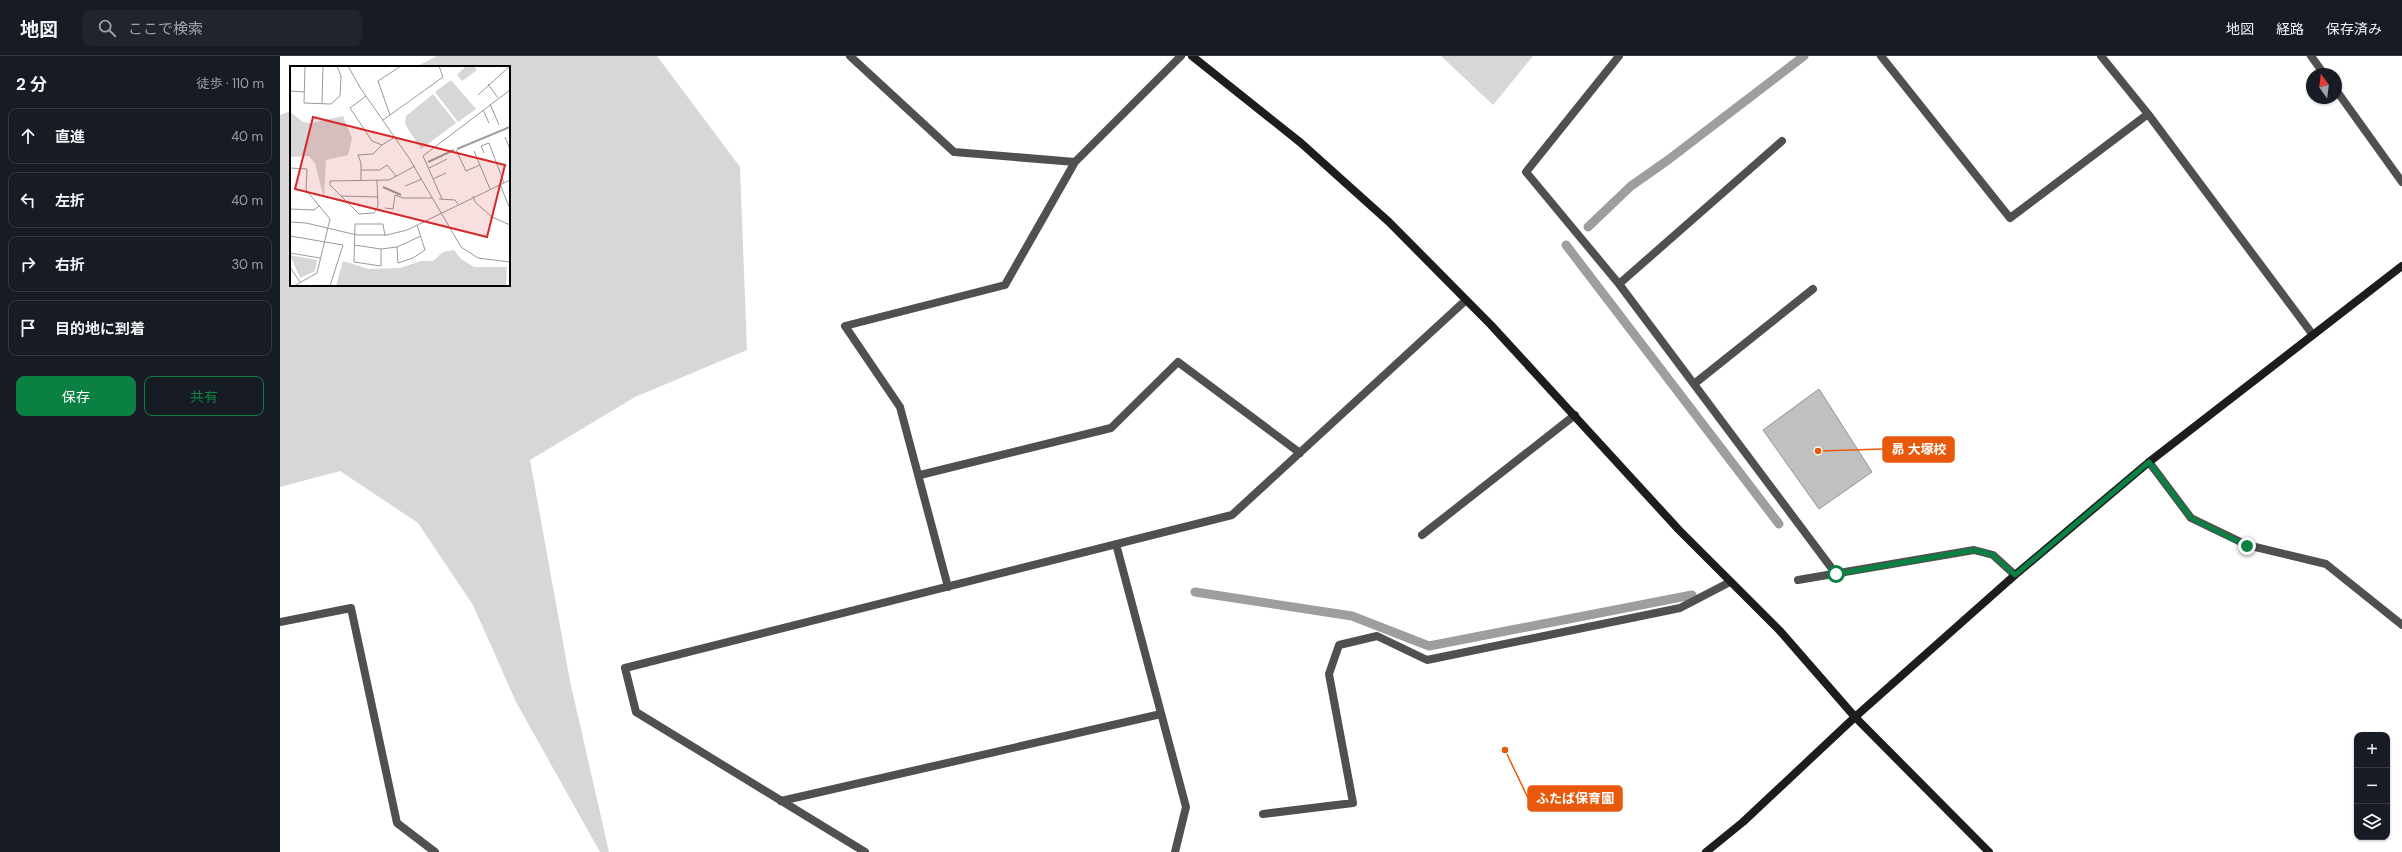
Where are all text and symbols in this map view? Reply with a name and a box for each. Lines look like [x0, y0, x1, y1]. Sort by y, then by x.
search box [82, 10, 362, 46]
text: 地図 [20, 17, 58, 42]
icon: search [96, 17, 118, 39]
text: ここで検索 [128, 19, 203, 39]
text: 地図 [2226, 20, 2254, 38]
text: 経路 [2276, 20, 2304, 38]
text: 保存済み [2326, 20, 2382, 38]
inset map [290, 66, 510, 286]
north arrow [2306, 68, 2342, 104]
text: 2 分 [16, 73, 47, 95]
text: 徒歩 · 110 m [196, 75, 264, 92]
icon: ahead [17, 125, 39, 147]
text: 直進 [55, 127, 85, 147]
text: 40 m [231, 128, 263, 145]
icon: left [17, 189, 39, 211]
text: 左折 [55, 191, 85, 211]
text: 40 m [231, 192, 263, 209]
icon: right [17, 253, 39, 275]
text: 右折 [55, 255, 85, 275]
text: 30 m [231, 256, 263, 273]
icon: arrive [17, 317, 39, 339]
text: 目的地に到着 [55, 319, 145, 339]
button: 保存 [16, 376, 136, 416]
button: 共有 [144, 376, 264, 416]
callout: 昴 大塚校 [1883, 437, 1954, 462]
text: 昴 大塚校 [1891, 441, 1947, 458]
route end [2238, 537, 2256, 555]
route start [1827, 565, 1845, 583]
map controls [2354, 732, 2390, 840]
button: + [2354, 732, 2390, 768]
button: − [2354, 768, 2390, 804]
callout: ふたば保育園 [1528, 786, 1622, 811]
text: ふたば保育園 [1536, 790, 1614, 807]
button: layers [2354, 804, 2390, 840]

